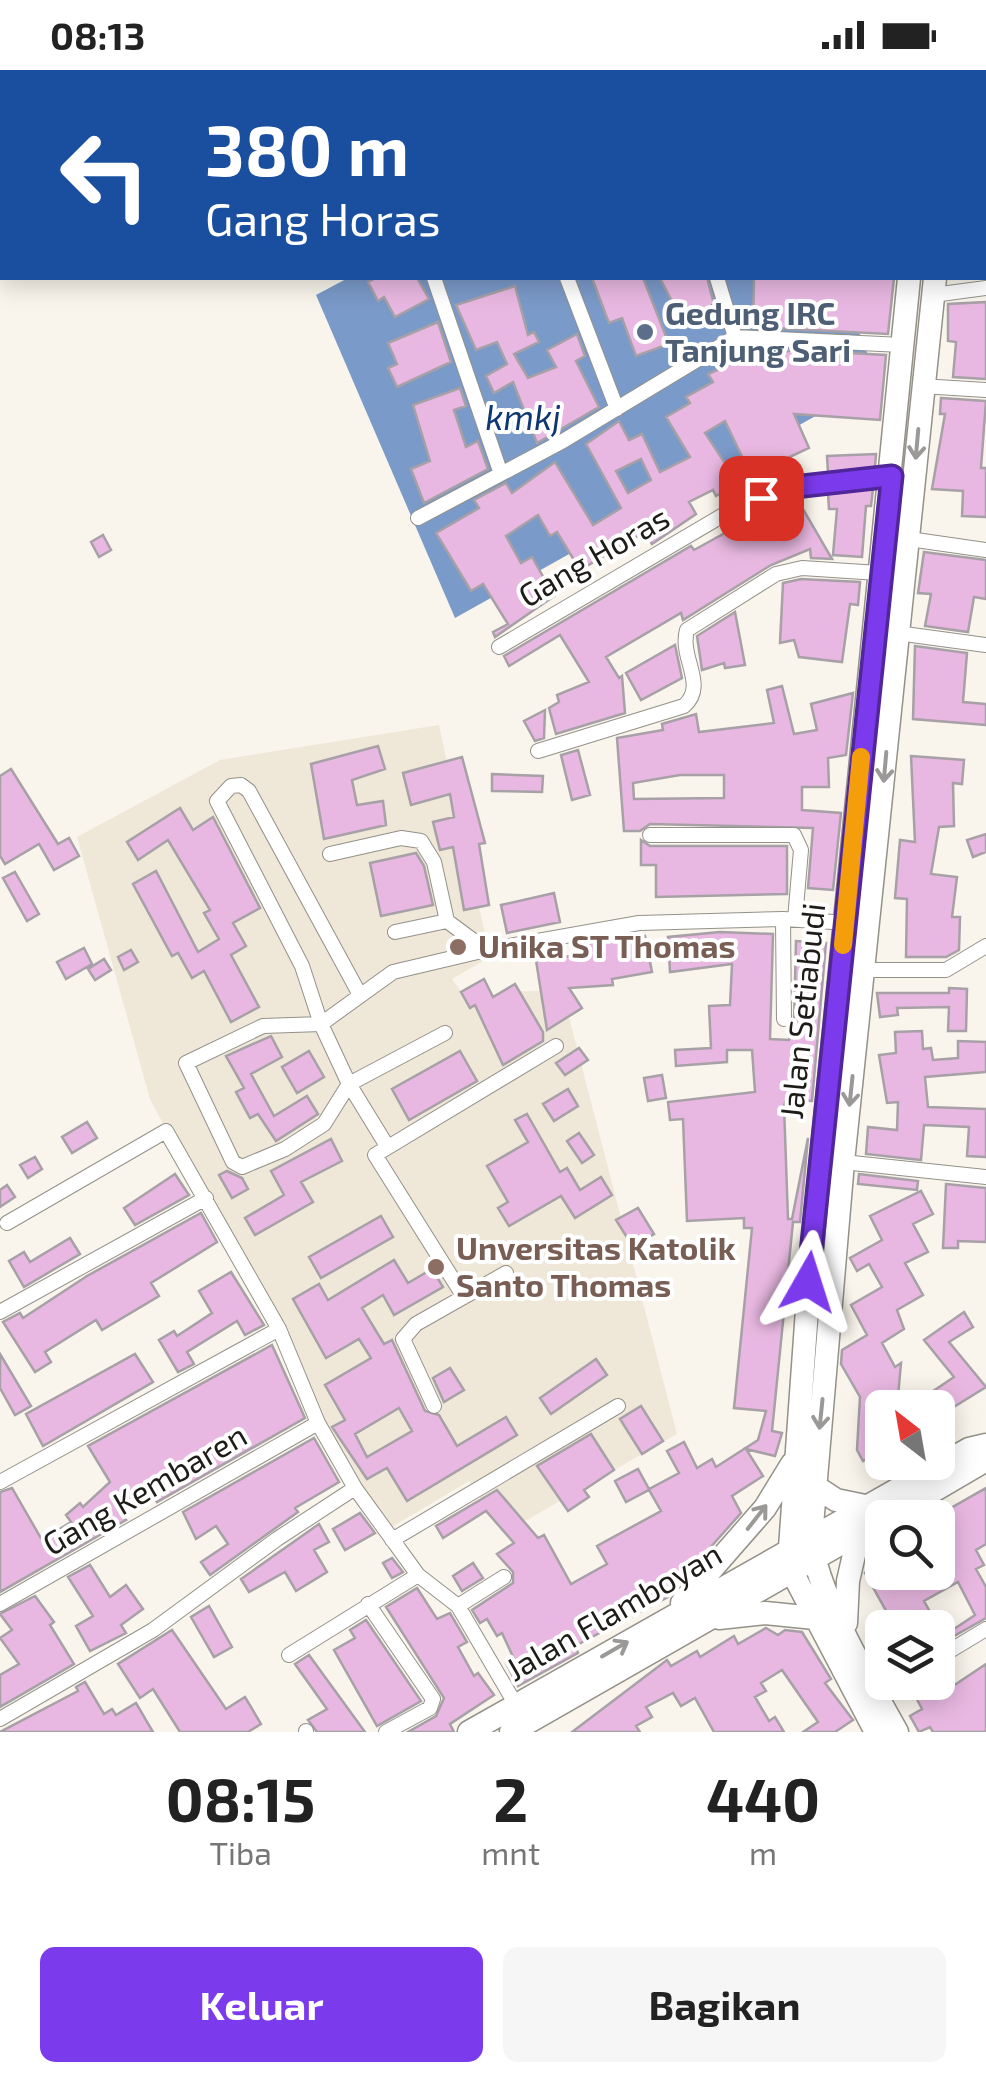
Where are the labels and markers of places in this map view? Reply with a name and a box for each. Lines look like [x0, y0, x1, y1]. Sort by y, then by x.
place label: Gedung IRC Tanjung Sari [665, 293, 851, 368]
marker: Gedung IRC Tanjung Sari [634, 321, 656, 343]
pin [719, 456, 804, 541]
place label: Unika ST Thomas [478, 926, 735, 964]
marker: Unika ST Thomas [447, 936, 469, 958]
place label: Unversitas Katolik Santo Thomas [456, 1228, 736, 1303]
marker: Unversitas Katolik Santo Thomas [425, 1256, 447, 1278]

